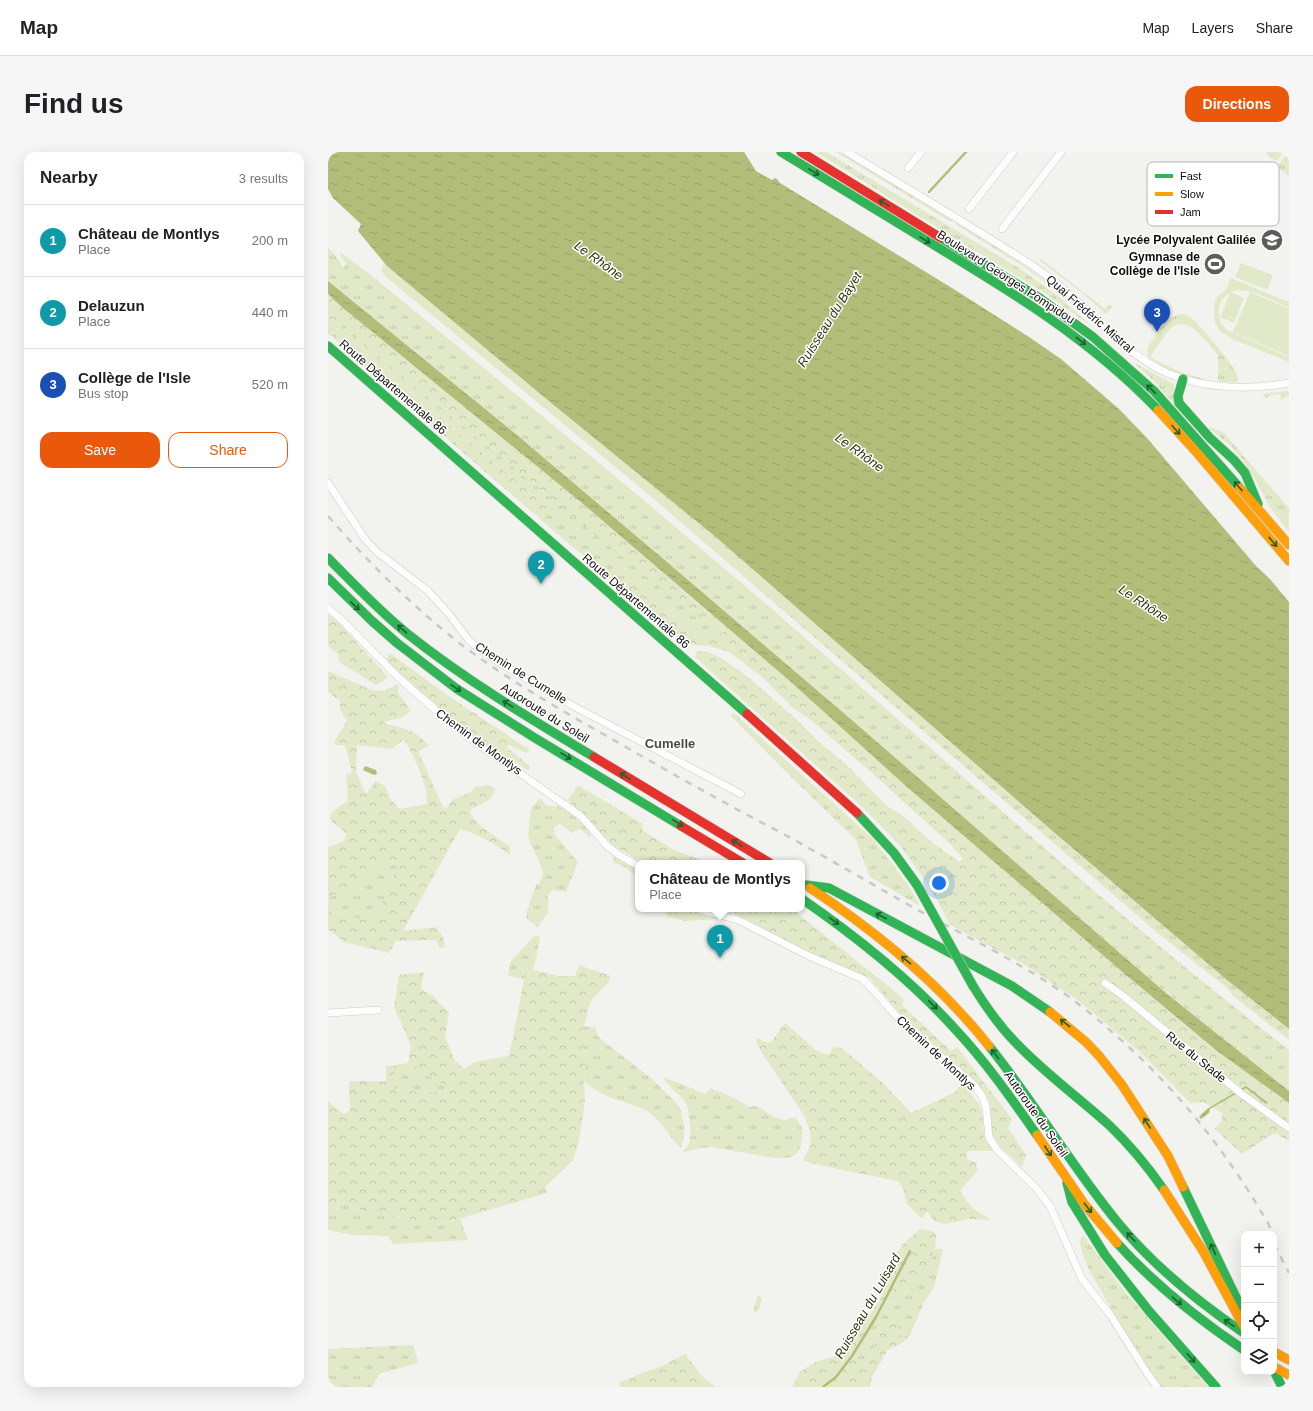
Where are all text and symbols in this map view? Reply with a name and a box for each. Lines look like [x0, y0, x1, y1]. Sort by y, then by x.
text: Map [20, 17, 58, 38]
text: Map [1142, 20, 1170, 36]
text: Layers [1192, 20, 1234, 36]
text: Share [1256, 20, 1293, 36]
button: Directions [1185, 86, 1289, 122]
text: Find us [24, 88, 124, 119]
legend [1147, 162, 1279, 226]
text: Nearby [40, 168, 98, 187]
one-way arrow [808, 169, 820, 177]
text: Fast [1180, 170, 1201, 182]
text: 3 results [239, 171, 288, 186]
text: Slow [1180, 188, 1204, 200]
one-way arrow [878, 199, 890, 207]
text: Jam [1180, 206, 1201, 218]
text: Château de Montlys [78, 225, 220, 242]
street label: Boulevard Georges Pompidou [935, 227, 1077, 327]
school or university icon: Lycée Polyvalent Galilée [1259, 227, 1285, 253]
text: 1 [49, 233, 57, 248]
text: 200 m [252, 233, 288, 248]
place label: Lycée Polyvalent Galilée [1116, 233, 1256, 247]
one-way arrow [919, 236, 931, 244]
water label: Le Rhône [571, 238, 626, 283]
text: Place [78, 242, 111, 257]
place label: Gymnase de Collège de l'Isle [1110, 250, 1200, 278]
sports icon: Gymnase de Collège de l'Isle [1202, 251, 1228, 277]
water label: Ruisseau du Bayet [794, 268, 865, 370]
street label: Quai Frédéric Mistral [1043, 272, 1137, 356]
text: Delauzun [78, 297, 145, 314]
pin: 3 [1144, 299, 1170, 332]
text: 2 [49, 305, 57, 320]
text: 440 m [252, 305, 288, 320]
text: Place [78, 314, 111, 329]
street label: Route Départementale 86 [337, 337, 450, 438]
one-way arrow [1076, 337, 1087, 345]
text: Collège de l'Isle [78, 369, 191, 386]
text: 3 [49, 377, 57, 392]
text: 520 m [252, 377, 288, 392]
one-way arrow [1146, 384, 1156, 394]
text: Bus stop [78, 386, 129, 401]
one-way arrow [1171, 424, 1180, 434]
water label: Le Rhône [832, 430, 887, 475]
button: Save [40, 432, 160, 468]
button: Share [168, 432, 288, 468]
one-way arrow [1233, 480, 1242, 491]
one-way arrow [1268, 536, 1277, 547]
pin: 2 [528, 551, 554, 584]
street label: Route Départementale 86 [580, 551, 693, 652]
water label: Le Rhône [1116, 581, 1171, 625]
one-way arrow [350, 601, 360, 610]
one-way arrow [397, 625, 407, 634]
street label: Chemin de Cumelle [473, 639, 570, 707]
street label: Autoroute du Soleil [498, 680, 592, 746]
one-way arrow [450, 684, 461, 692]
one-way arrow [502, 700, 514, 708]
street label: Chemin de Montlys [433, 706, 525, 778]
district label: Cumelle [645, 736, 695, 751]
one-way arrow [560, 753, 572, 761]
one-way arrow [619, 771, 631, 779]
one-way arrow [672, 820, 684, 828]
one-way arrow [731, 838, 743, 846]
popup [635, 860, 805, 912]
text: Château de Montlys [649, 870, 791, 887]
your location [929, 873, 949, 893]
text: Place [649, 887, 682, 902]
one-way arrow [875, 911, 887, 919]
one-way arrow [829, 917, 840, 925]
pin: 1 [707, 925, 733, 958]
one-way arrow [901, 955, 911, 965]
one-way arrow [928, 1000, 938, 1010]
street label: Chemin de Montlys [894, 1013, 978, 1093]
one-way arrow [1059, 1019, 1070, 1028]
street label: Rue du Stade [1163, 1028, 1229, 1086]
one-way arrow [991, 1049, 999, 1060]
street label: Autoroute du Soleil [1001, 1068, 1071, 1160]
one-way arrow [1143, 1118, 1151, 1129]
one-way arrow [1044, 1145, 1052, 1156]
one-way arrow [1084, 1202, 1092, 1213]
map controls [1241, 1231, 1277, 1375]
button: + [1241, 1231, 1277, 1267]
one-way arrow [1127, 1232, 1136, 1242]
one-way arrow [1209, 1244, 1216, 1256]
water label: Ruisseau du Luisard [831, 1251, 904, 1361]
button: − [1241, 1267, 1277, 1303]
one-way arrow [1172, 1297, 1183, 1306]
button: locate [1241, 1303, 1277, 1339]
one-way arrow [1223, 1319, 1234, 1327]
button: layers [1241, 1339, 1277, 1375]
one-way arrow [1187, 1353, 1196, 1363]

